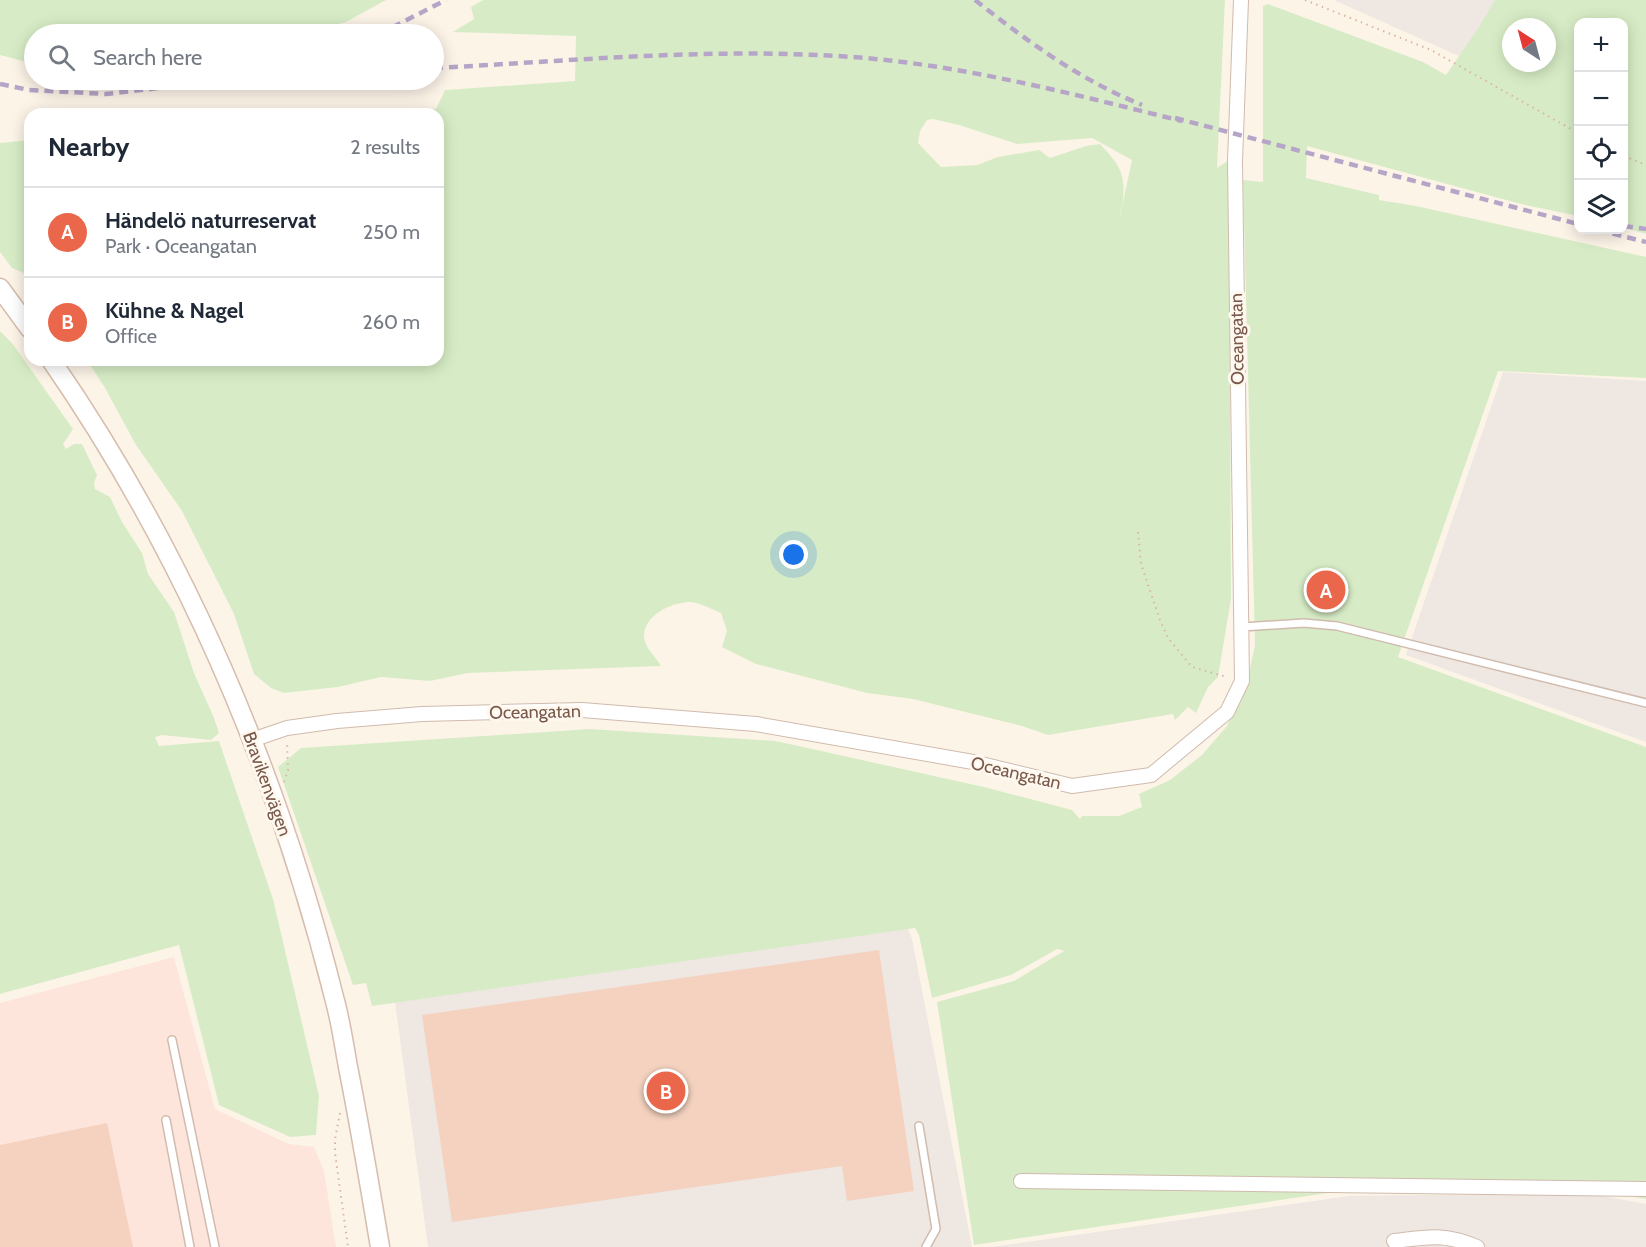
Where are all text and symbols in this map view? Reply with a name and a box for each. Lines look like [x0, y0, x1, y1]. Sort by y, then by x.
north arrow [1502, 18, 1556, 72]
map controls [1574, 18, 1628, 234]
button: + [1574, 18, 1628, 72]
search box [24, 24, 444, 90]
icon: search [45, 41, 78, 74]
text: Search here [93, 44, 202, 71]
button: − [1574, 72, 1628, 126]
button: locate [1574, 126, 1628, 180]
text: Nearby [48, 131, 129, 163]
text: 2 results [350, 135, 420, 159]
button: layers [1574, 180, 1628, 234]
text: Händelö naturreservat [105, 207, 316, 234]
text: A [61, 220, 74, 244]
text: 250 m [363, 220, 420, 244]
text: Park · Oceangatan [105, 234, 257, 258]
street label: Oceangatan [1225, 293, 1249, 385]
text: Kühne & Nagel [105, 297, 244, 324]
text: B [61, 310, 74, 334]
text: 260 m [362, 310, 420, 334]
text: Office [105, 324, 157, 348]
your location [779, 540, 808, 569]
pin: A [1306, 568, 1346, 612]
street label: Oceangatan [489, 700, 581, 724]
street label: Bravikenvägen [238, 729, 296, 839]
street label: Oceangatan [969, 752, 1063, 794]
pin: B [646, 1068, 686, 1114]

